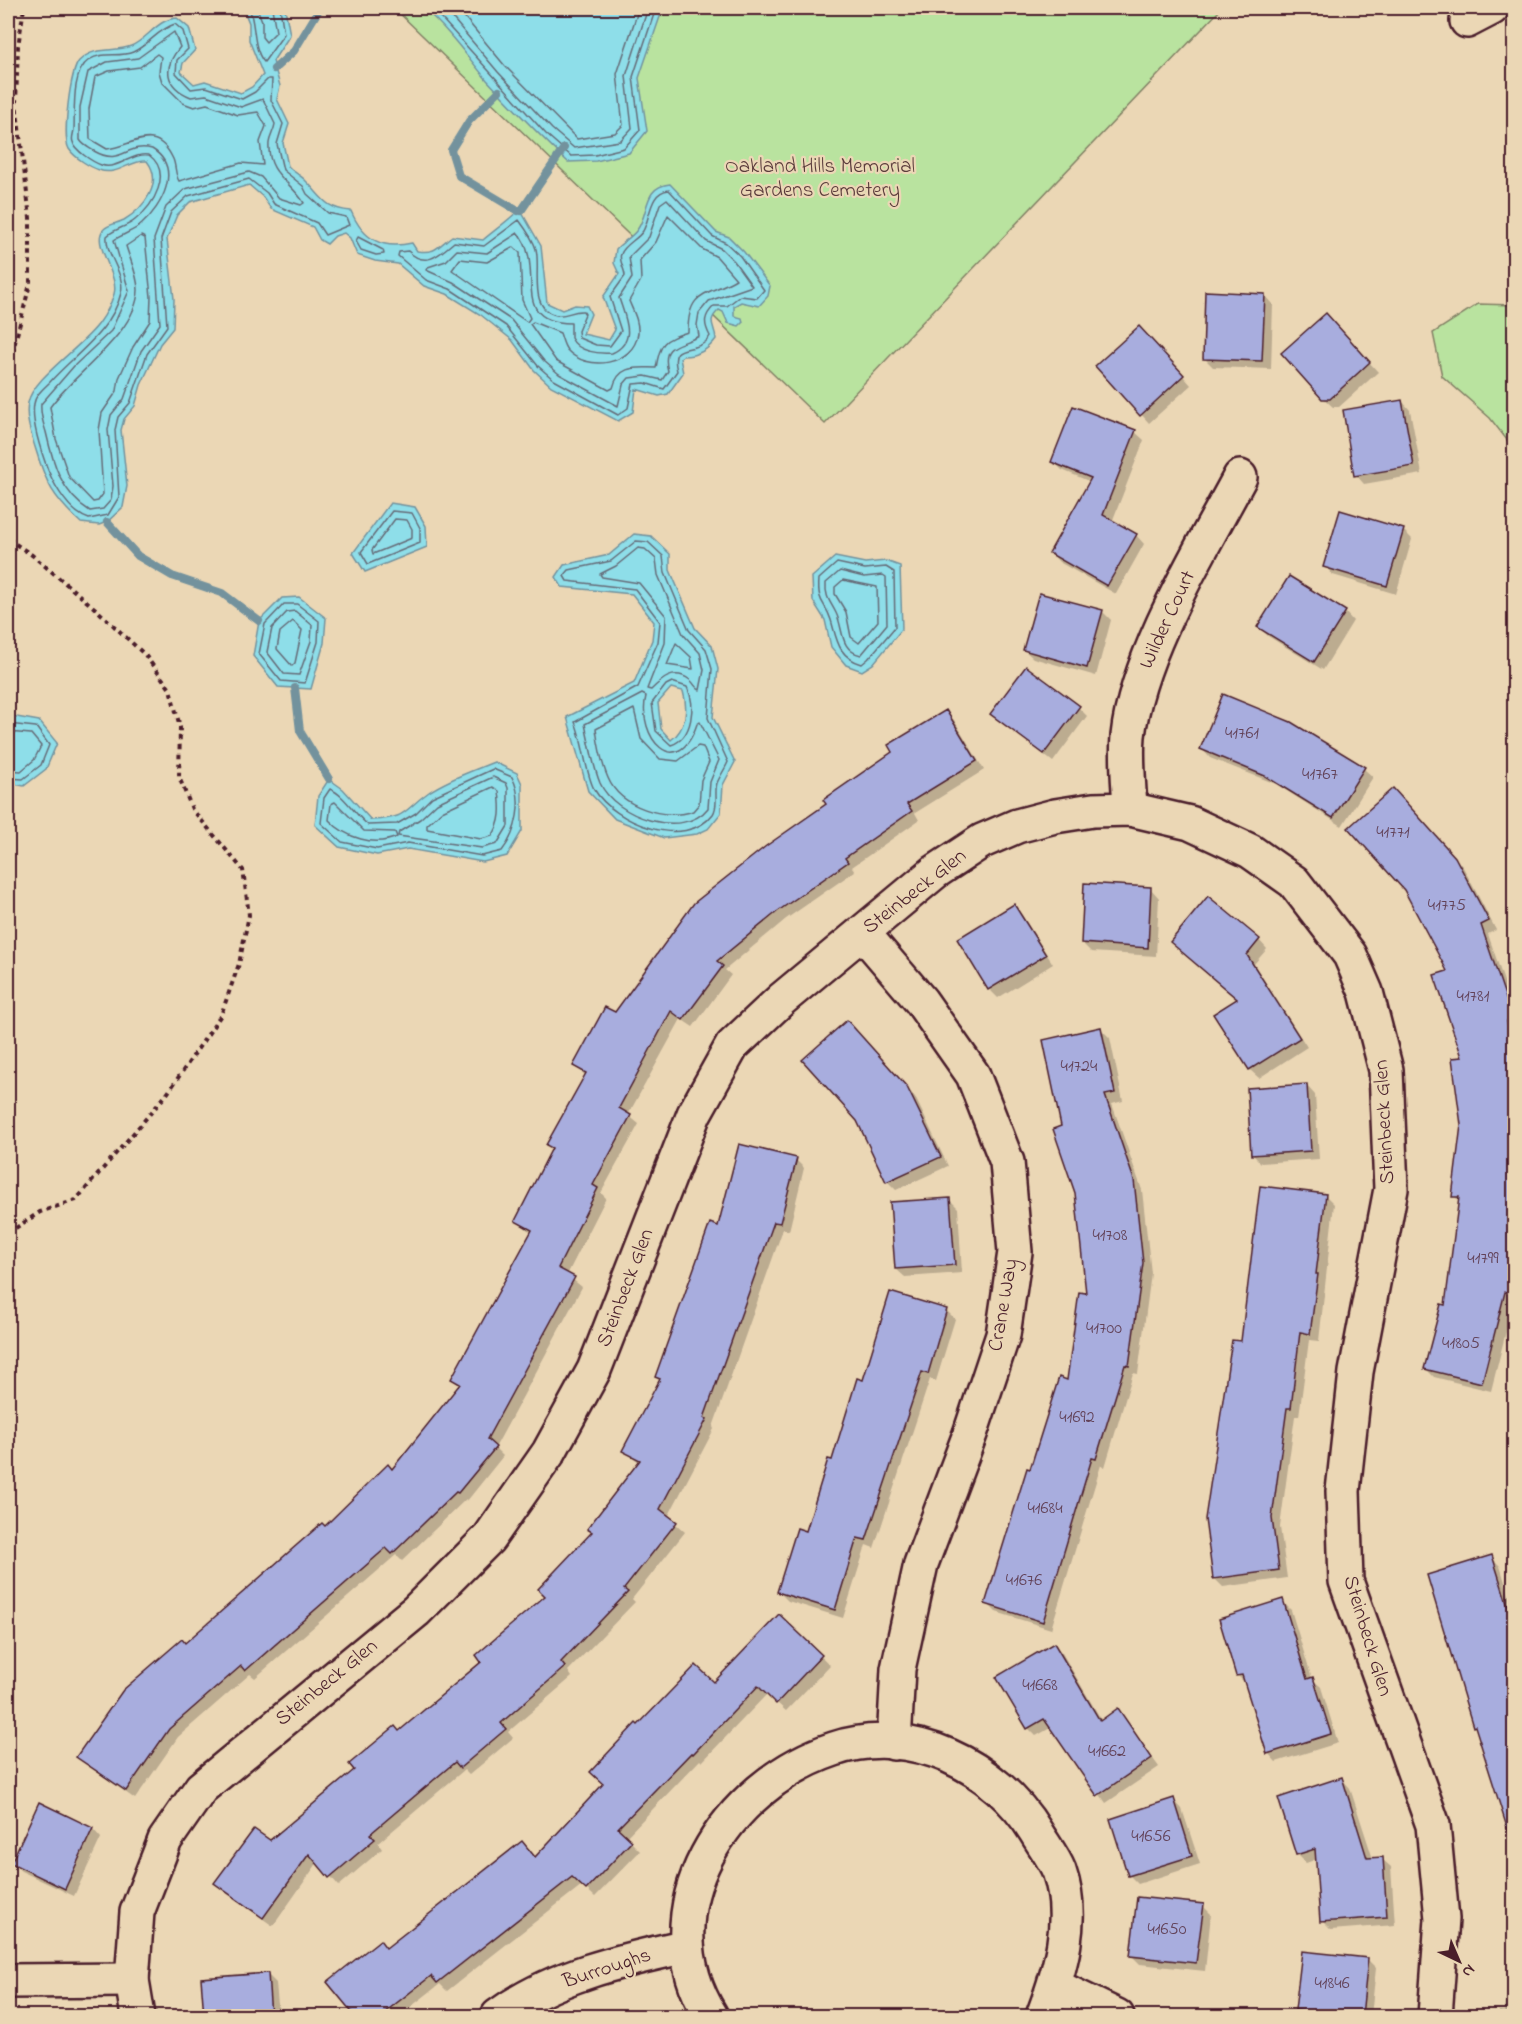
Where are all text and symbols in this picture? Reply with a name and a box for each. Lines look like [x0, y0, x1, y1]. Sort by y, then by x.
park label: Oakland Hills Memorial Gardens Cemetery [725, 152, 915, 208]
street label: Wilder Court [1132, 566, 1204, 674]
house number: 41761 [1225, 721, 1259, 747]
house number: 41767 [1302, 762, 1339, 788]
house number: 41771 [1376, 820, 1410, 846]
street label: Steinbeck Glen [857, 842, 973, 942]
house number: 41775 [1428, 893, 1466, 919]
house number: 41781 [1456, 984, 1490, 1010]
house number: 41724 [1061, 1054, 1098, 1080]
street label: Steinbeck Glen [1367, 1059, 1403, 1185]
house number: 41708 [1092, 1223, 1128, 1249]
street label: Steinbeck Glen [590, 1224, 662, 1352]
house number: 41799 [1467, 1246, 1499, 1272]
street label: Crane Way [981, 1256, 1029, 1354]
house number: 41700 [1086, 1316, 1122, 1342]
house number: 41805 [1442, 1331, 1480, 1357]
house number: 41692 [1059, 1405, 1095, 1431]
house number: 41684 [1027, 1496, 1063, 1522]
house number: 41676 [1006, 1568, 1042, 1594]
street label: Steinbeck Glen [1334, 1572, 1400, 1700]
street label: Steinbeck Glen [269, 1632, 385, 1734]
house number: 41668 [1022, 1673, 1058, 1699]
house number: 41662 [1088, 1739, 1126, 1765]
house number: 41656 [1131, 1824, 1171, 1850]
house number: 41650 [1147, 1917, 1187, 1943]
north arrow [1429, 1931, 1489, 1991]
street label: Burroughs [558, 1941, 656, 2000]
text: N [1456, 1958, 1480, 1983]
house number: 41846 [1314, 1971, 1350, 1997]

